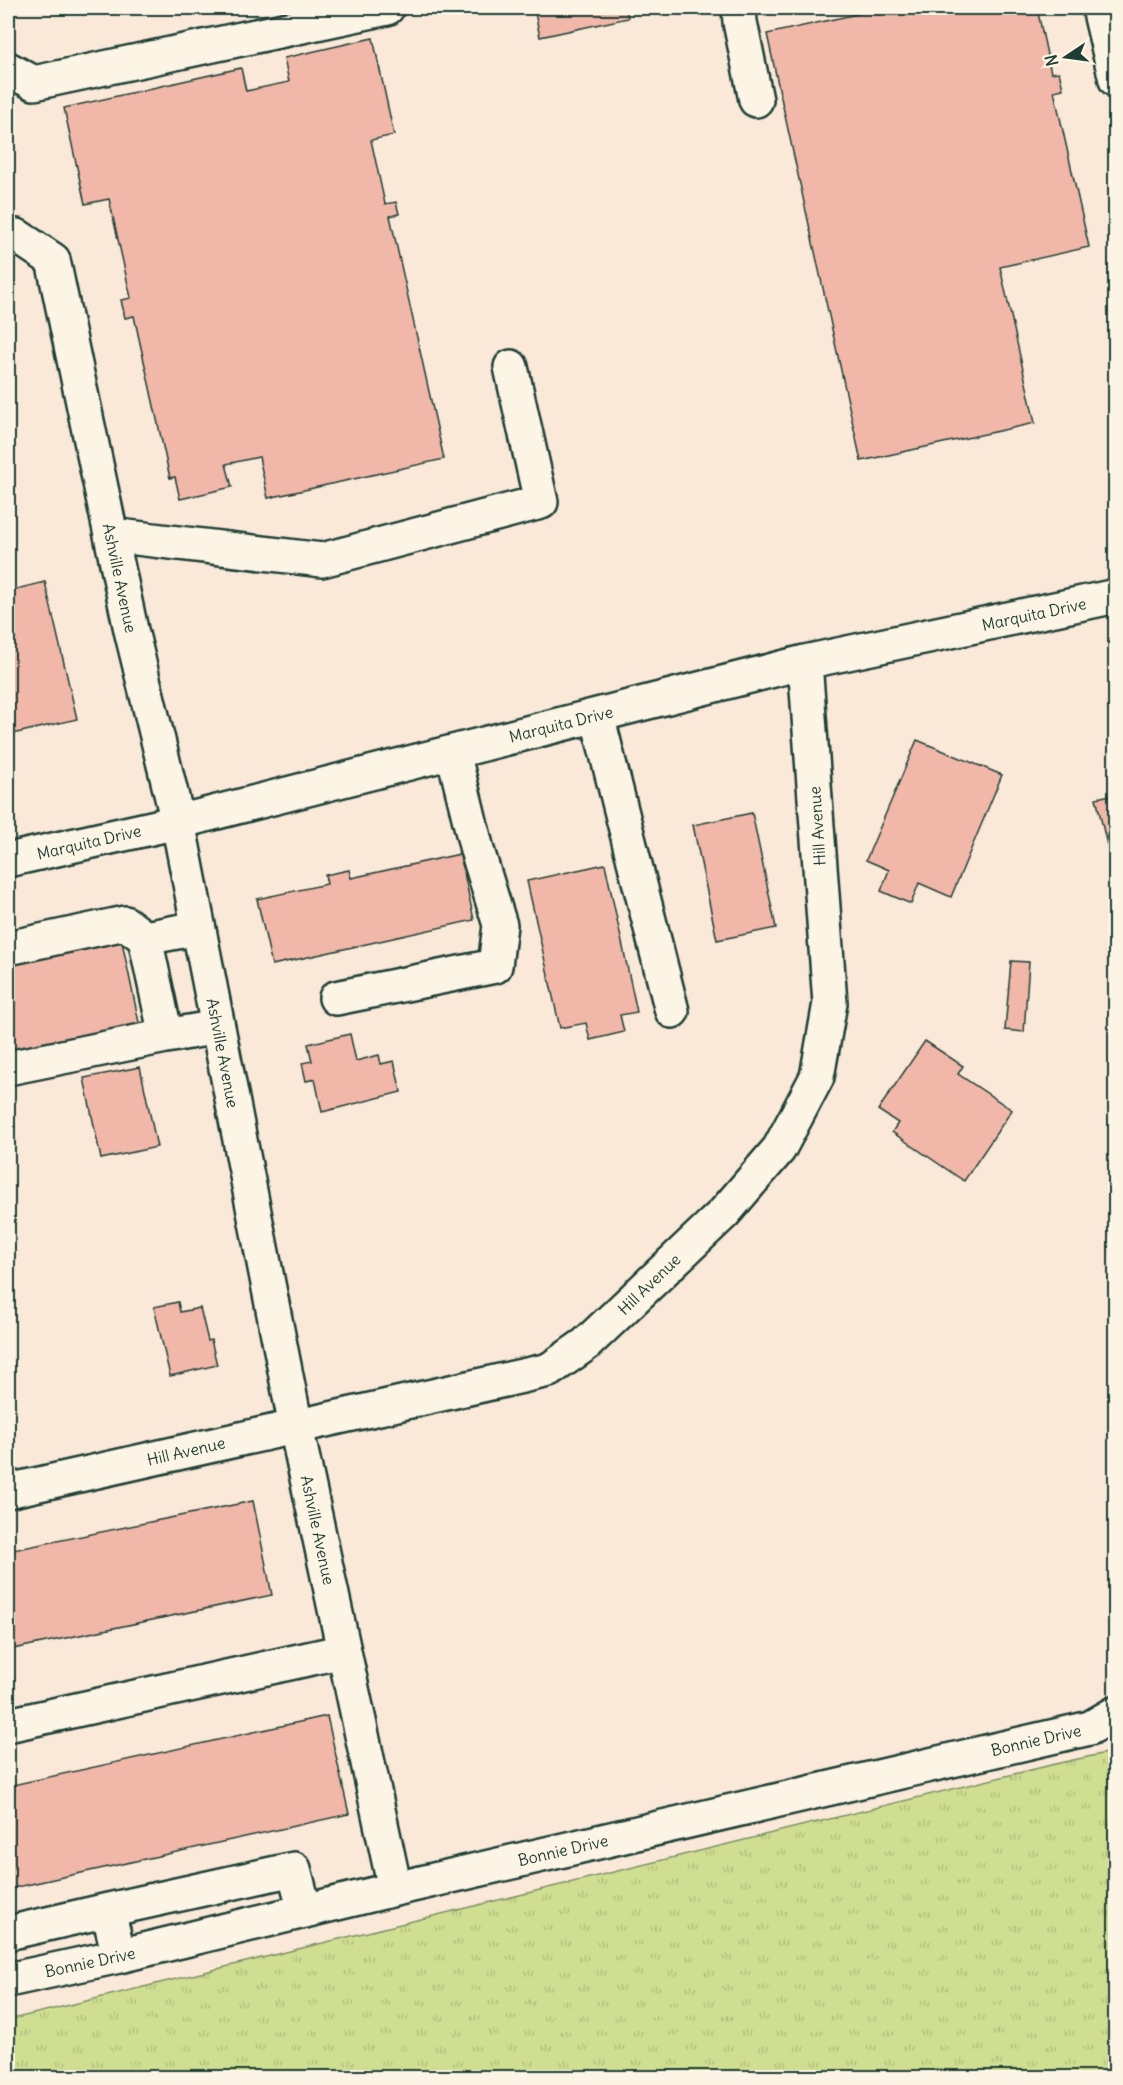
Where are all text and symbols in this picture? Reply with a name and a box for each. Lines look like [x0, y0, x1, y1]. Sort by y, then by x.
north arrow [1036, 27, 1096, 87]
text: N [1040, 53, 1062, 68]
street label: Ashville Avenue [99, 522, 141, 634]
street label: Marquita Drive [980, 593, 1088, 635]
street label: Marquita Drive [507, 701, 615, 747]
street label: Hill Avenue [804, 786, 830, 866]
street label: Marquita Drive [35, 820, 143, 864]
street label: Ashville Avenue [203, 996, 243, 1110]
street label: Hill Avenue [613, 1249, 685, 1319]
street label: Hill Avenue [145, 1432, 227, 1470]
street label: Ashville Avenue [297, 1474, 339, 1586]
street label: Bonnie Drive [989, 1720, 1083, 1760]
street label: Bonnie Drive [516, 1830, 610, 1870]
street label: Bonnie Drive [43, 1943, 137, 1981]

